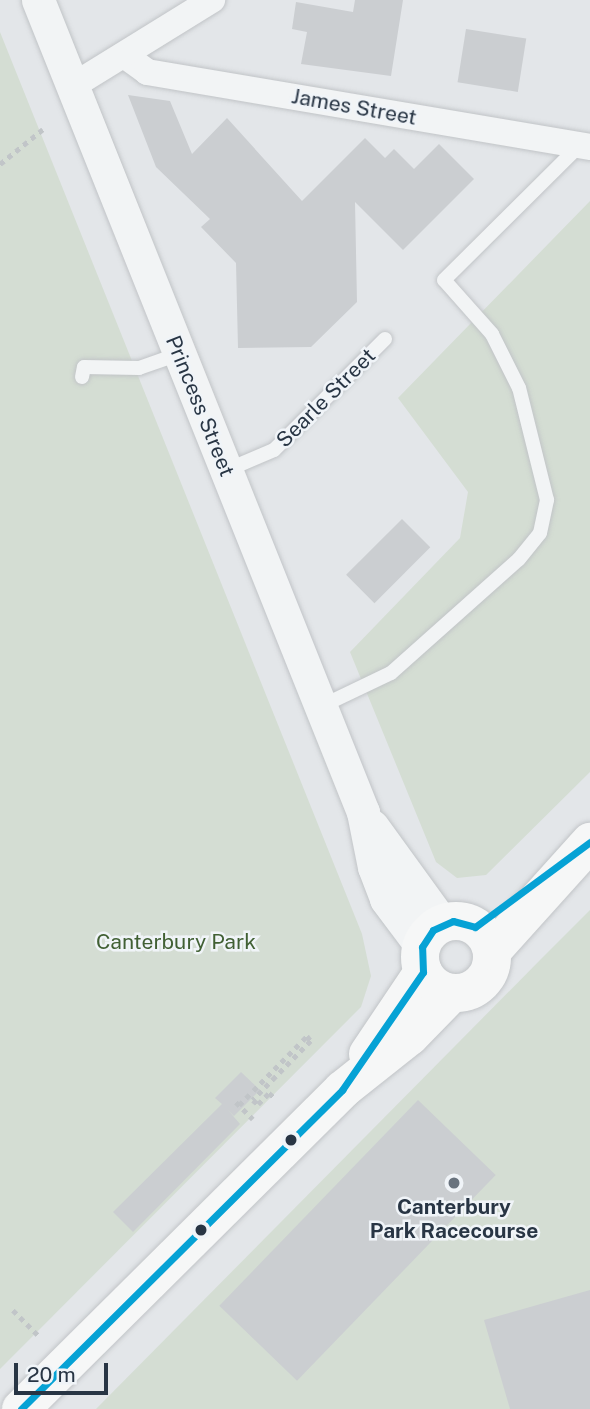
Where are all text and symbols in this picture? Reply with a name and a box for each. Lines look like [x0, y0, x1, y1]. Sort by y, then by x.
street label: James Street [289, 84, 419, 130]
street label: Princess Street [160, 332, 240, 480]
street label: Searle Street [271, 343, 381, 453]
park label: Canterbury Park [96, 929, 256, 955]
unlabelled marker [284, 1133, 298, 1147]
marker: Canterbury Park Racecourse [446, 1175, 462, 1191]
place label: Canterbury Park Racecourse [370, 1194, 538, 1244]
unlabelled marker [194, 1223, 208, 1237]
scale bar [18, 1350, 112, 1394]
text: 20 m [27, 1362, 76, 1387]

